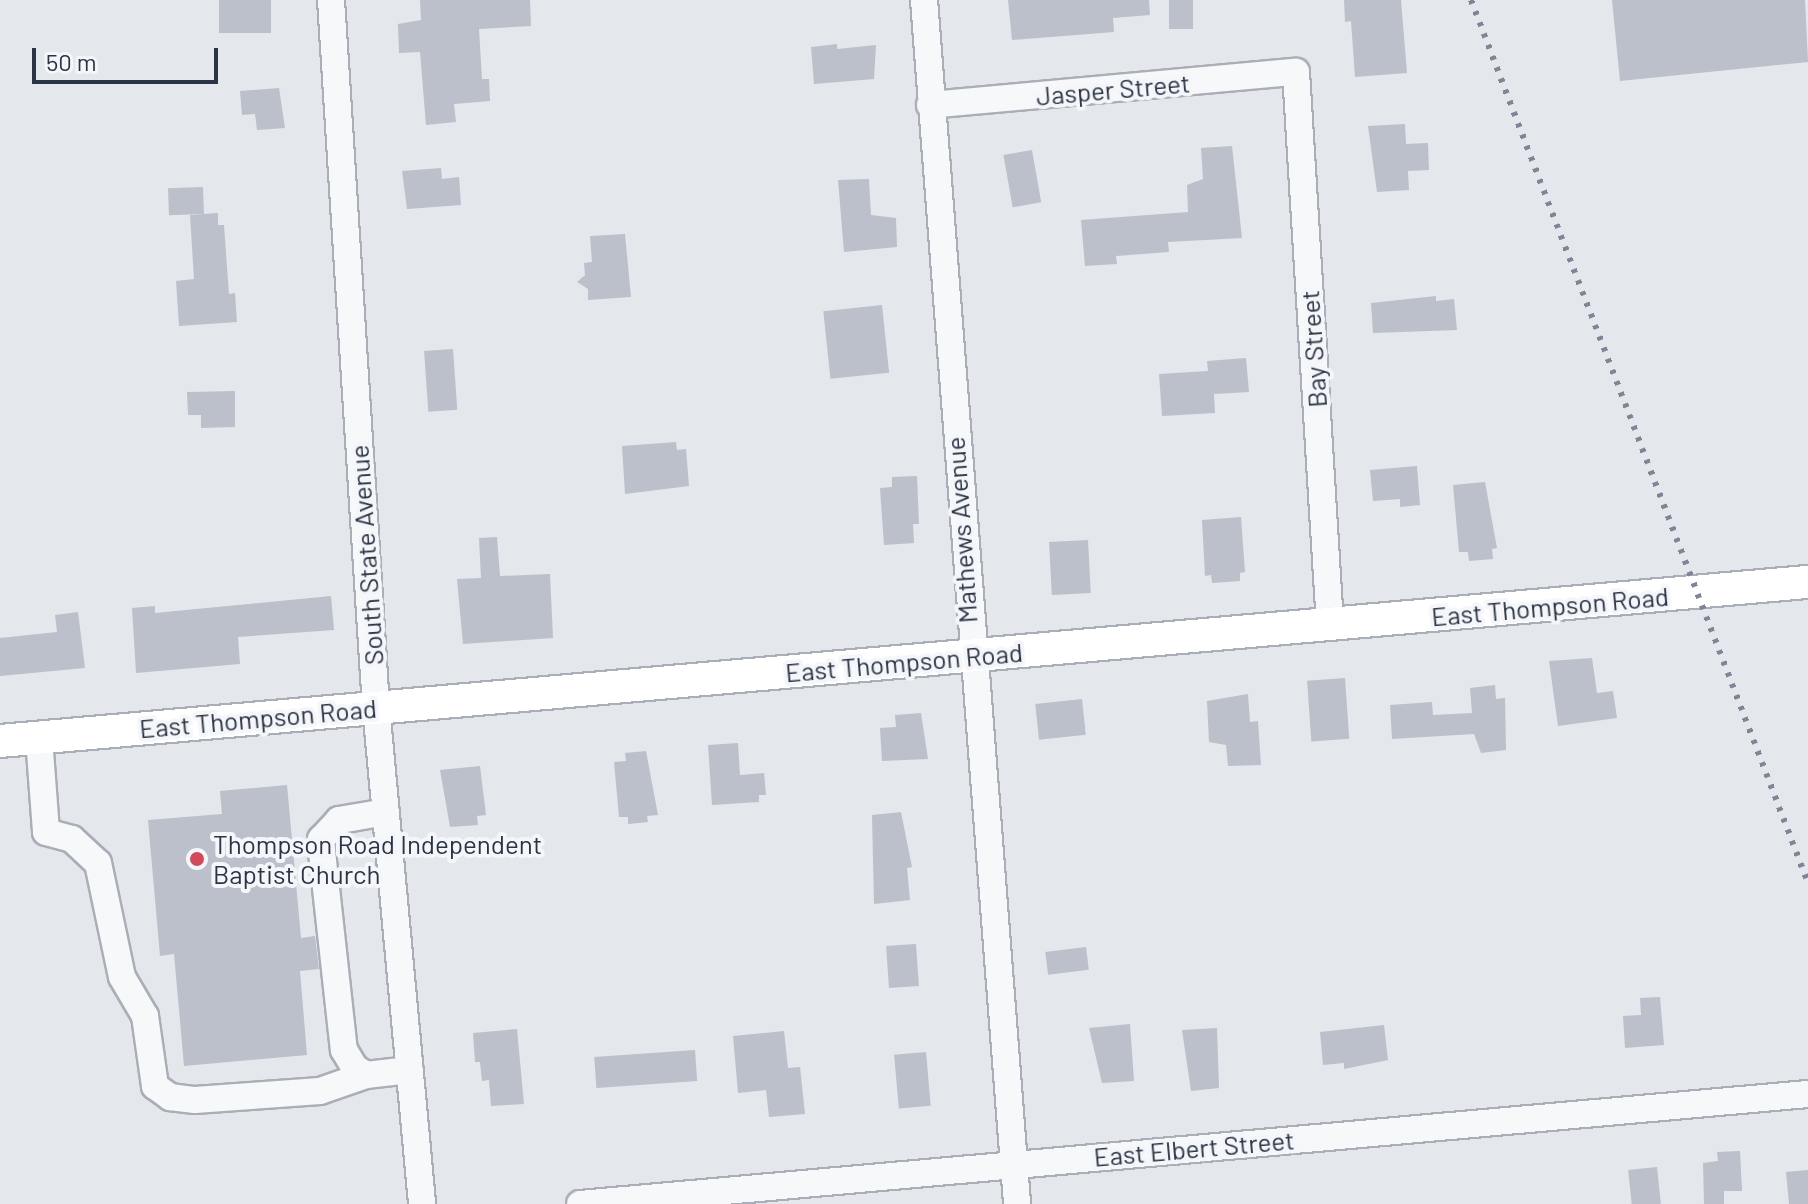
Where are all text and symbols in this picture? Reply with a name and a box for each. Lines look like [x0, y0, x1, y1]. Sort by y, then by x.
scale bar [36, 32, 222, 82]
text: 50 m [46, 47, 97, 76]
street label: Jasper Street [1035, 67, 1191, 111]
street label: Bay Street [1293, 289, 1333, 409]
street label: Mathews Avenue [939, 436, 983, 624]
street label: South State Avenue [343, 444, 389, 666]
street label: East Thompson Road [1430, 580, 1670, 632]
street label: East Thompson Road [784, 636, 1024, 688]
street label: East Thompson Road [138, 692, 378, 744]
place label: Thompson Road Independent Baptist Church [213, 828, 542, 890]
marker: Thompson Road Independent Baptist Church [188, 850, 206, 868]
street label: East Elbert Street [1092, 1124, 1296, 1172]

